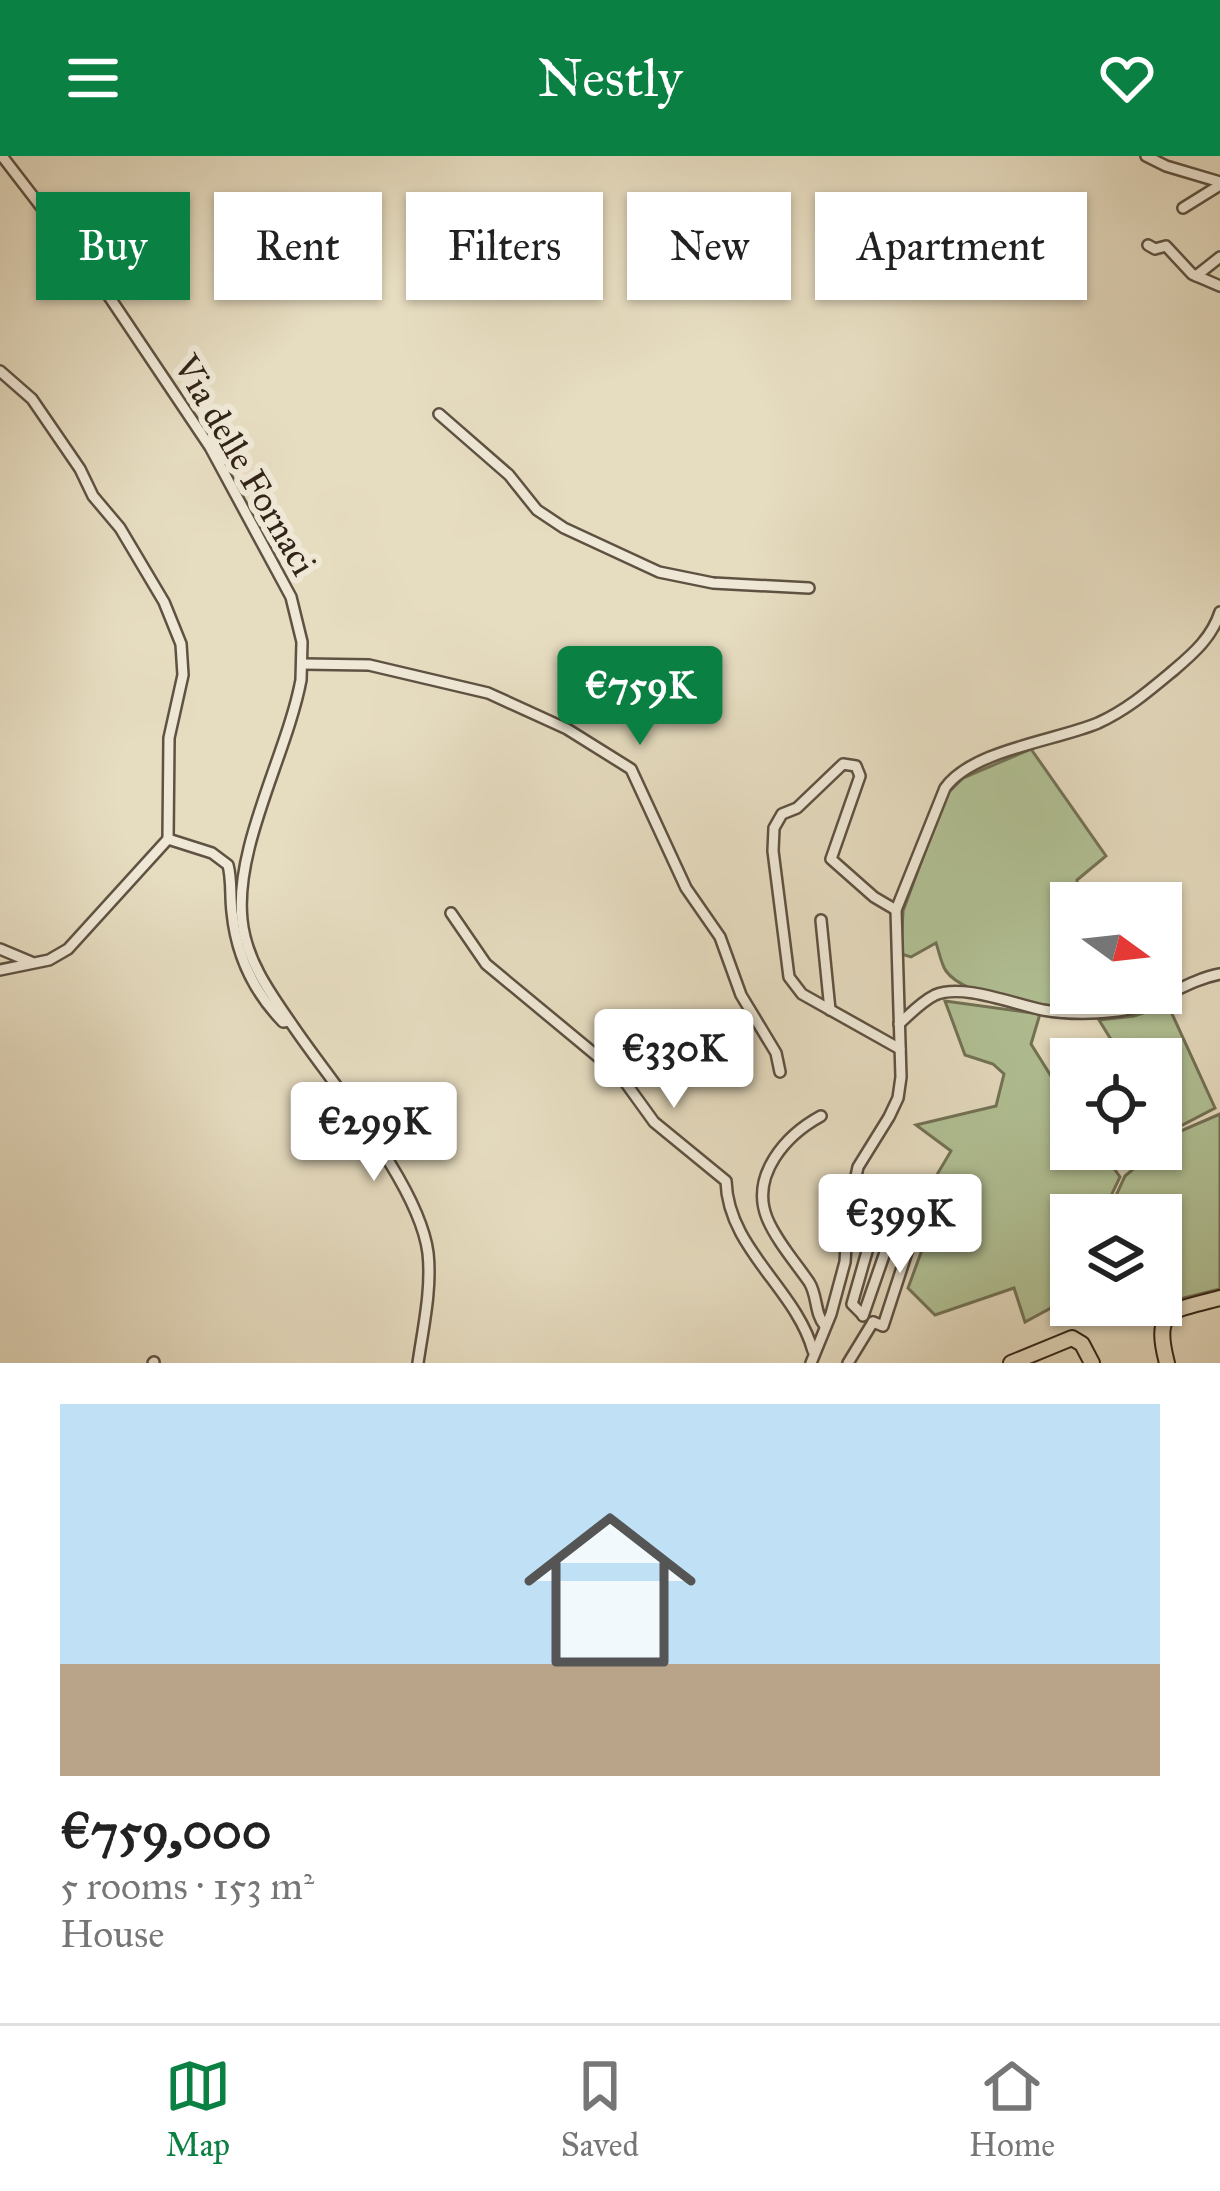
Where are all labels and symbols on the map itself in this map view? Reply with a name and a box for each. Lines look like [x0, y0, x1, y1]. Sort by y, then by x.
street label: Via delle Fornaci [164, 346, 326, 583]
pin: €759K [556, 646, 724, 748]
north arrow [1050, 882, 1182, 1014]
pin: €330K [590, 1009, 758, 1111]
pin: €299K [290, 1082, 458, 1184]
pin: €399K [816, 1174, 984, 1276]

